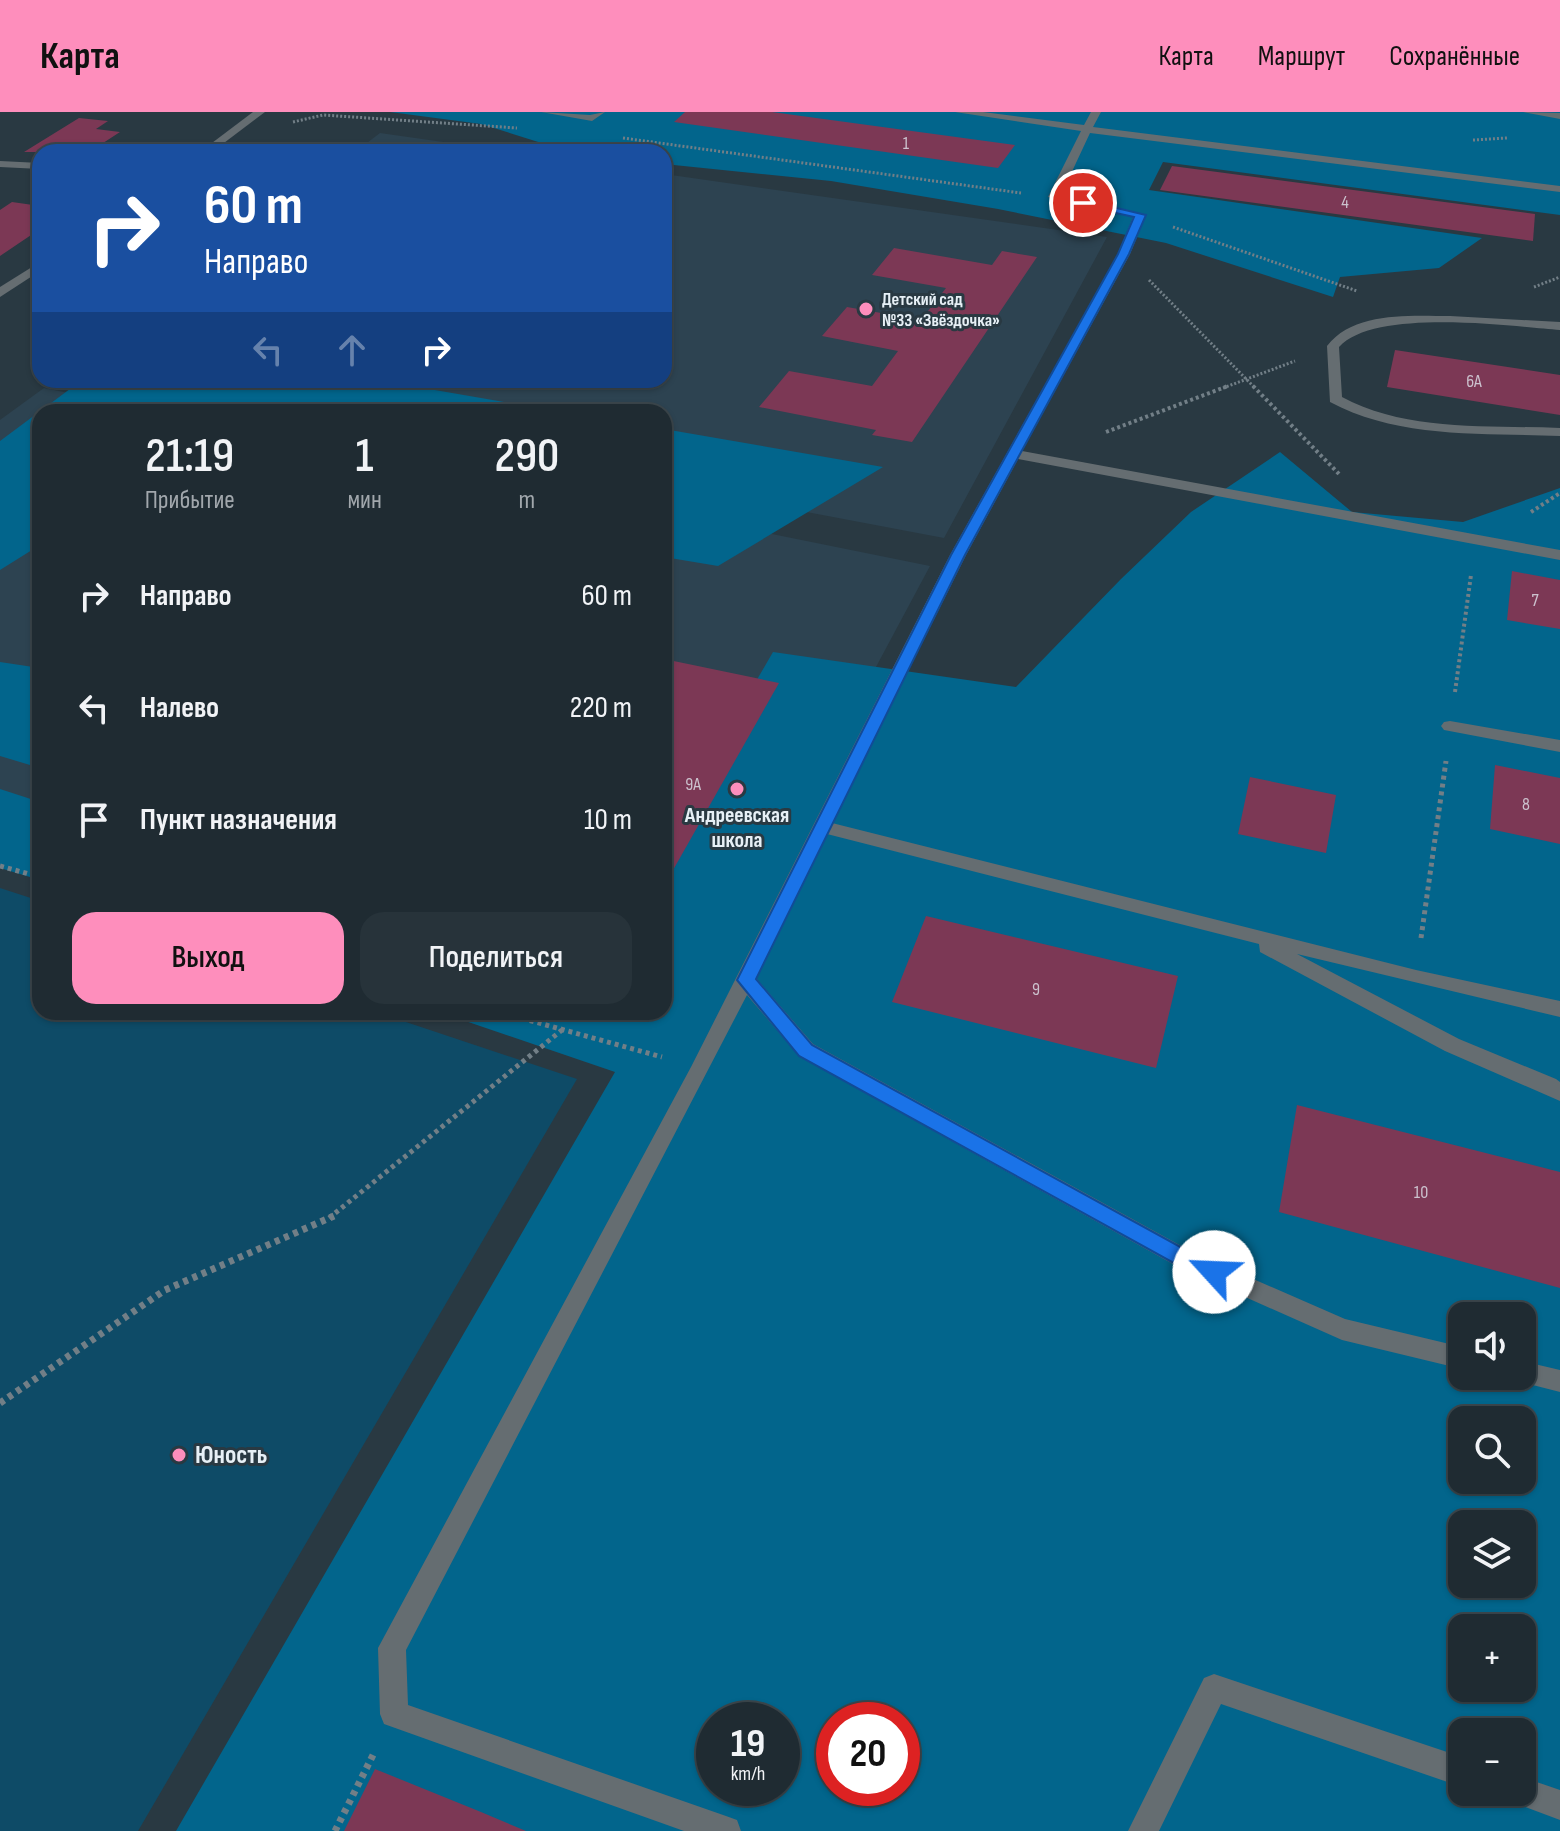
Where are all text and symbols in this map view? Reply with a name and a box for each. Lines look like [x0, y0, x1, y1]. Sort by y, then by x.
text: Карта [40, 34, 120, 79]
text: Карта [1159, 40, 1214, 73]
text: Маршрут [1258, 40, 1345, 73]
text: Сохранённые [1389, 40, 1520, 73]
house number: 1 [903, 133, 910, 154]
pin [1049, 169, 1117, 237]
text: 60 m [204, 173, 303, 240]
icon: right [72, 176, 176, 280]
icon: arrive [1061, 181, 1105, 225]
house number: 4 [1341, 192, 1349, 213]
text: Направо [204, 241, 308, 284]
place label: Детский сад №33 «Звёздочка» [882, 289, 1000, 331]
marker: Детский сад №33 «Звёздочка» [857, 300, 875, 318]
icon: left [246, 328, 290, 372]
icon: ahead [330, 328, 374, 372]
icon: right [414, 328, 458, 372]
house number: 6А [1466, 371, 1482, 392]
text: 21:19 [145, 428, 234, 485]
text: 1 [356, 428, 374, 485]
text: 290 [494, 428, 559, 485]
text: Прибытие [145, 485, 235, 516]
text: мин [347, 485, 382, 516]
text: m [519, 485, 535, 516]
icon: right [72, 574, 116, 618]
text: Направо [140, 578, 232, 614]
text: 60 m [581, 578, 632, 614]
house number: 7 [1531, 590, 1539, 611]
icon: left [72, 686, 116, 730]
text: Налево [140, 690, 219, 726]
text: 220 m [570, 690, 632, 726]
house number: 9А [685, 774, 701, 795]
marker: Андреевская школа [728, 780, 746, 798]
house number: 8 [1522, 794, 1530, 815]
icon: arrive [72, 798, 116, 842]
text: Пункт назначения [140, 802, 337, 838]
text: 10 m [584, 802, 632, 838]
place label: Андреевская школа [684, 802, 789, 854]
button: Выход [72, 912, 344, 1004]
button: Поделиться [360, 912, 632, 1004]
house number: 9 [1032, 979, 1040, 1000]
house number: 10 [1414, 1182, 1428, 1203]
position arrow [1172, 1230, 1256, 1314]
map controls [1448, 1302, 1536, 1806]
button: sound [1448, 1302, 1536, 1390]
button: search [1448, 1406, 1536, 1494]
place label: Юность [195, 1440, 267, 1471]
marker: Юность [170, 1446, 188, 1464]
button: layers [1448, 1510, 1536, 1598]
button: + [1448, 1614, 1536, 1702]
speed limit sign: 20 [816, 1702, 920, 1806]
button: − [1448, 1718, 1536, 1806]
text: 19 [731, 1720, 765, 1768]
text: km/h [731, 1762, 765, 1786]

